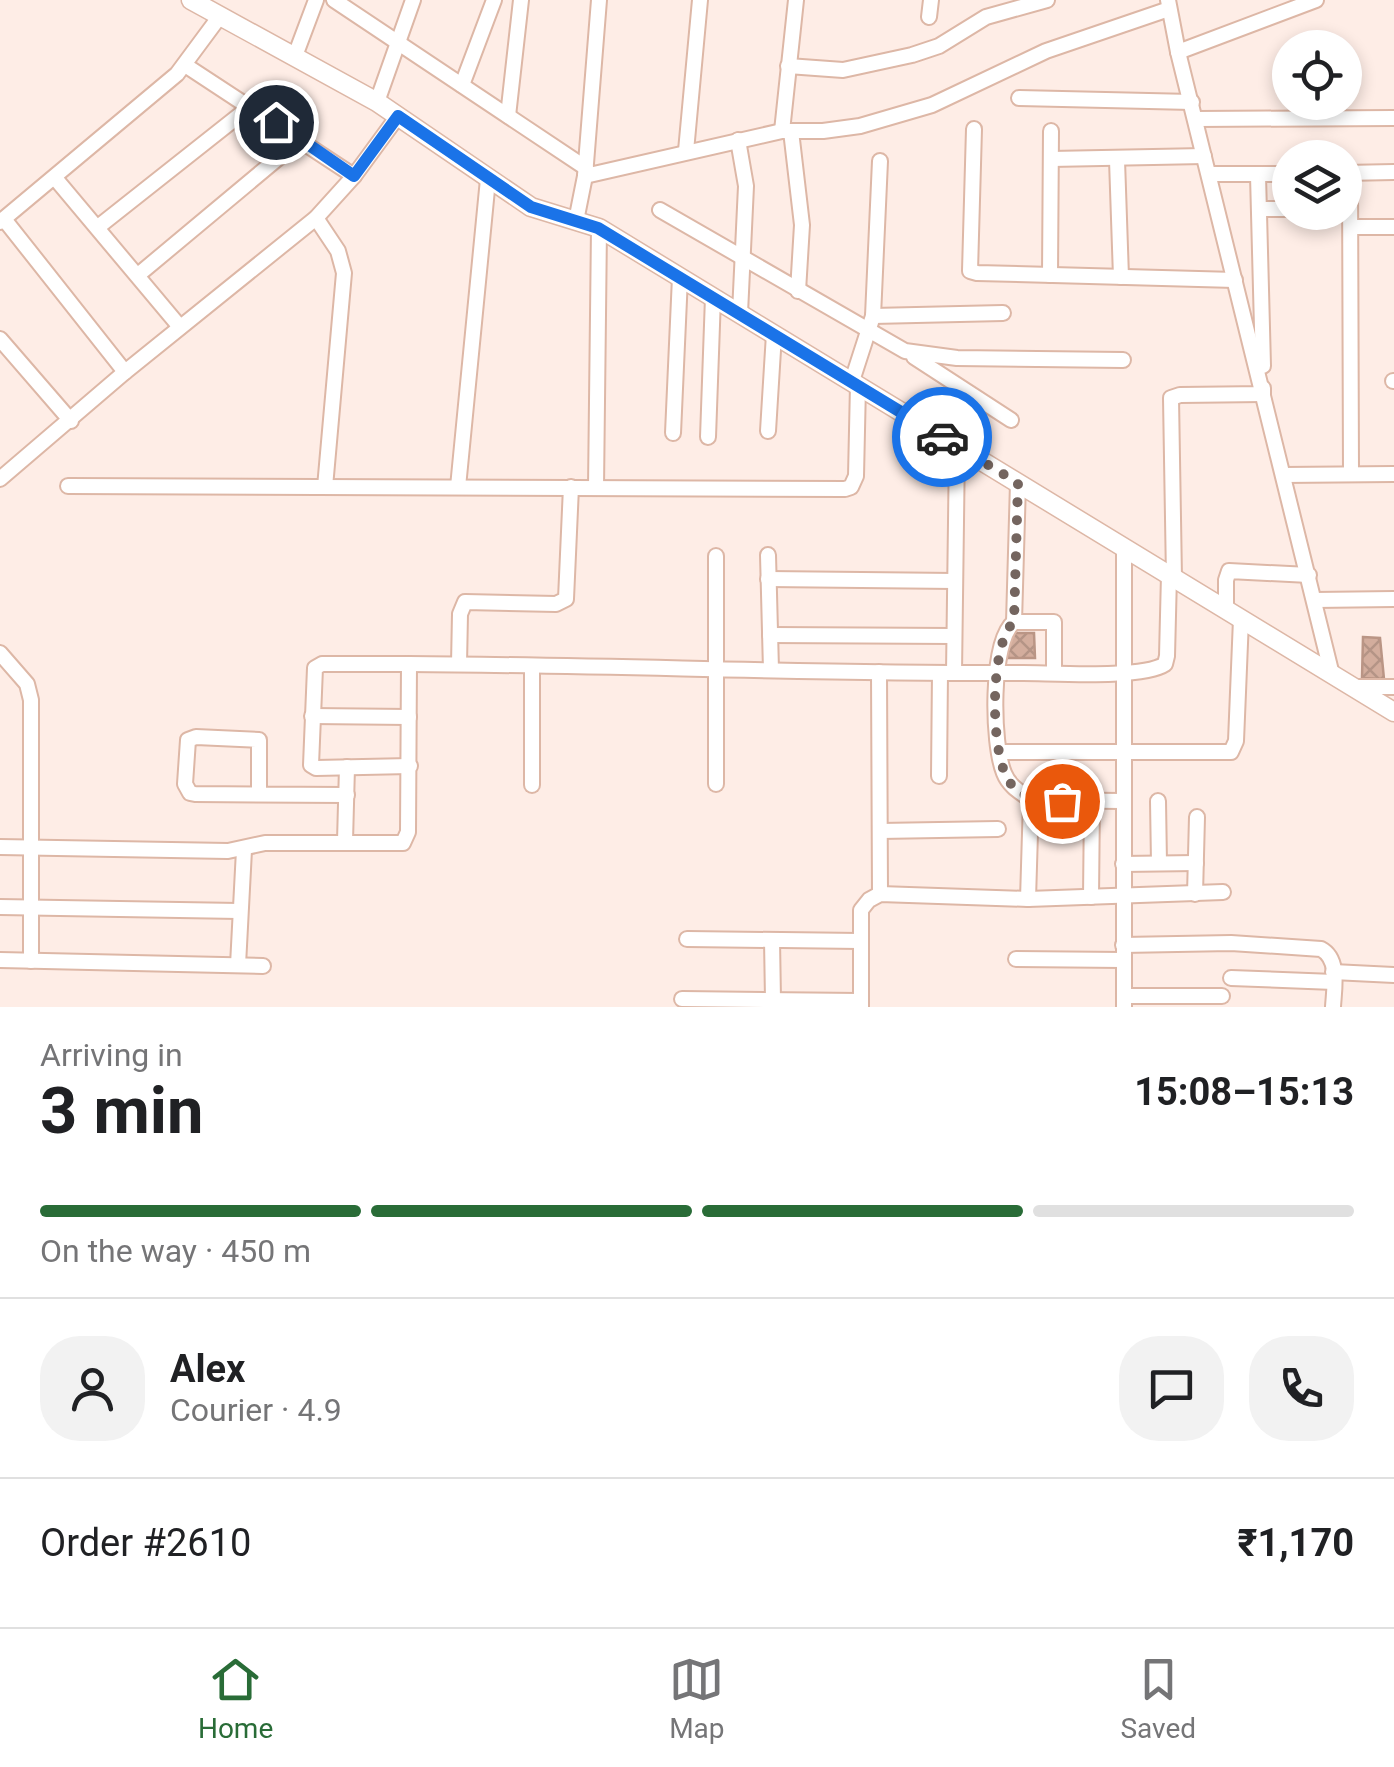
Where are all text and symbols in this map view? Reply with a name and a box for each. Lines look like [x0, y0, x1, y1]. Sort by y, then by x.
map controls [1272, 30, 1362, 230]
button: locate [1272, 30, 1362, 120]
pin [234, 80, 319, 165]
icon: home [249, 95, 304, 150]
button: layers [1272, 140, 1362, 230]
courier [892, 387, 992, 487]
icon: car [915, 410, 970, 465]
pin [1020, 759, 1105, 844]
icon: bag [1035, 774, 1090, 829]
text: Arriving in [40, 1036, 183, 1074]
text: 15:08–15:13 [1134, 1070, 1354, 1114]
text: 3 min [40, 1073, 203, 1149]
text: On the way · 450 m [40, 1232, 311, 1270]
button: person [40, 1336, 145, 1441]
button: chat [1119, 1336, 1224, 1441]
button: phone [1249, 1336, 1354, 1441]
text: Alex [170, 1347, 245, 1391]
text: Courier · 4.9 [170, 1391, 342, 1429]
text: Order #2610 [40, 1521, 251, 1565]
text: ₹1,170 [1237, 1521, 1354, 1565]
tab: Home [198, 1652, 273, 1745]
tab: Map [669, 1652, 725, 1745]
tab: Saved [1120, 1652, 1196, 1745]

